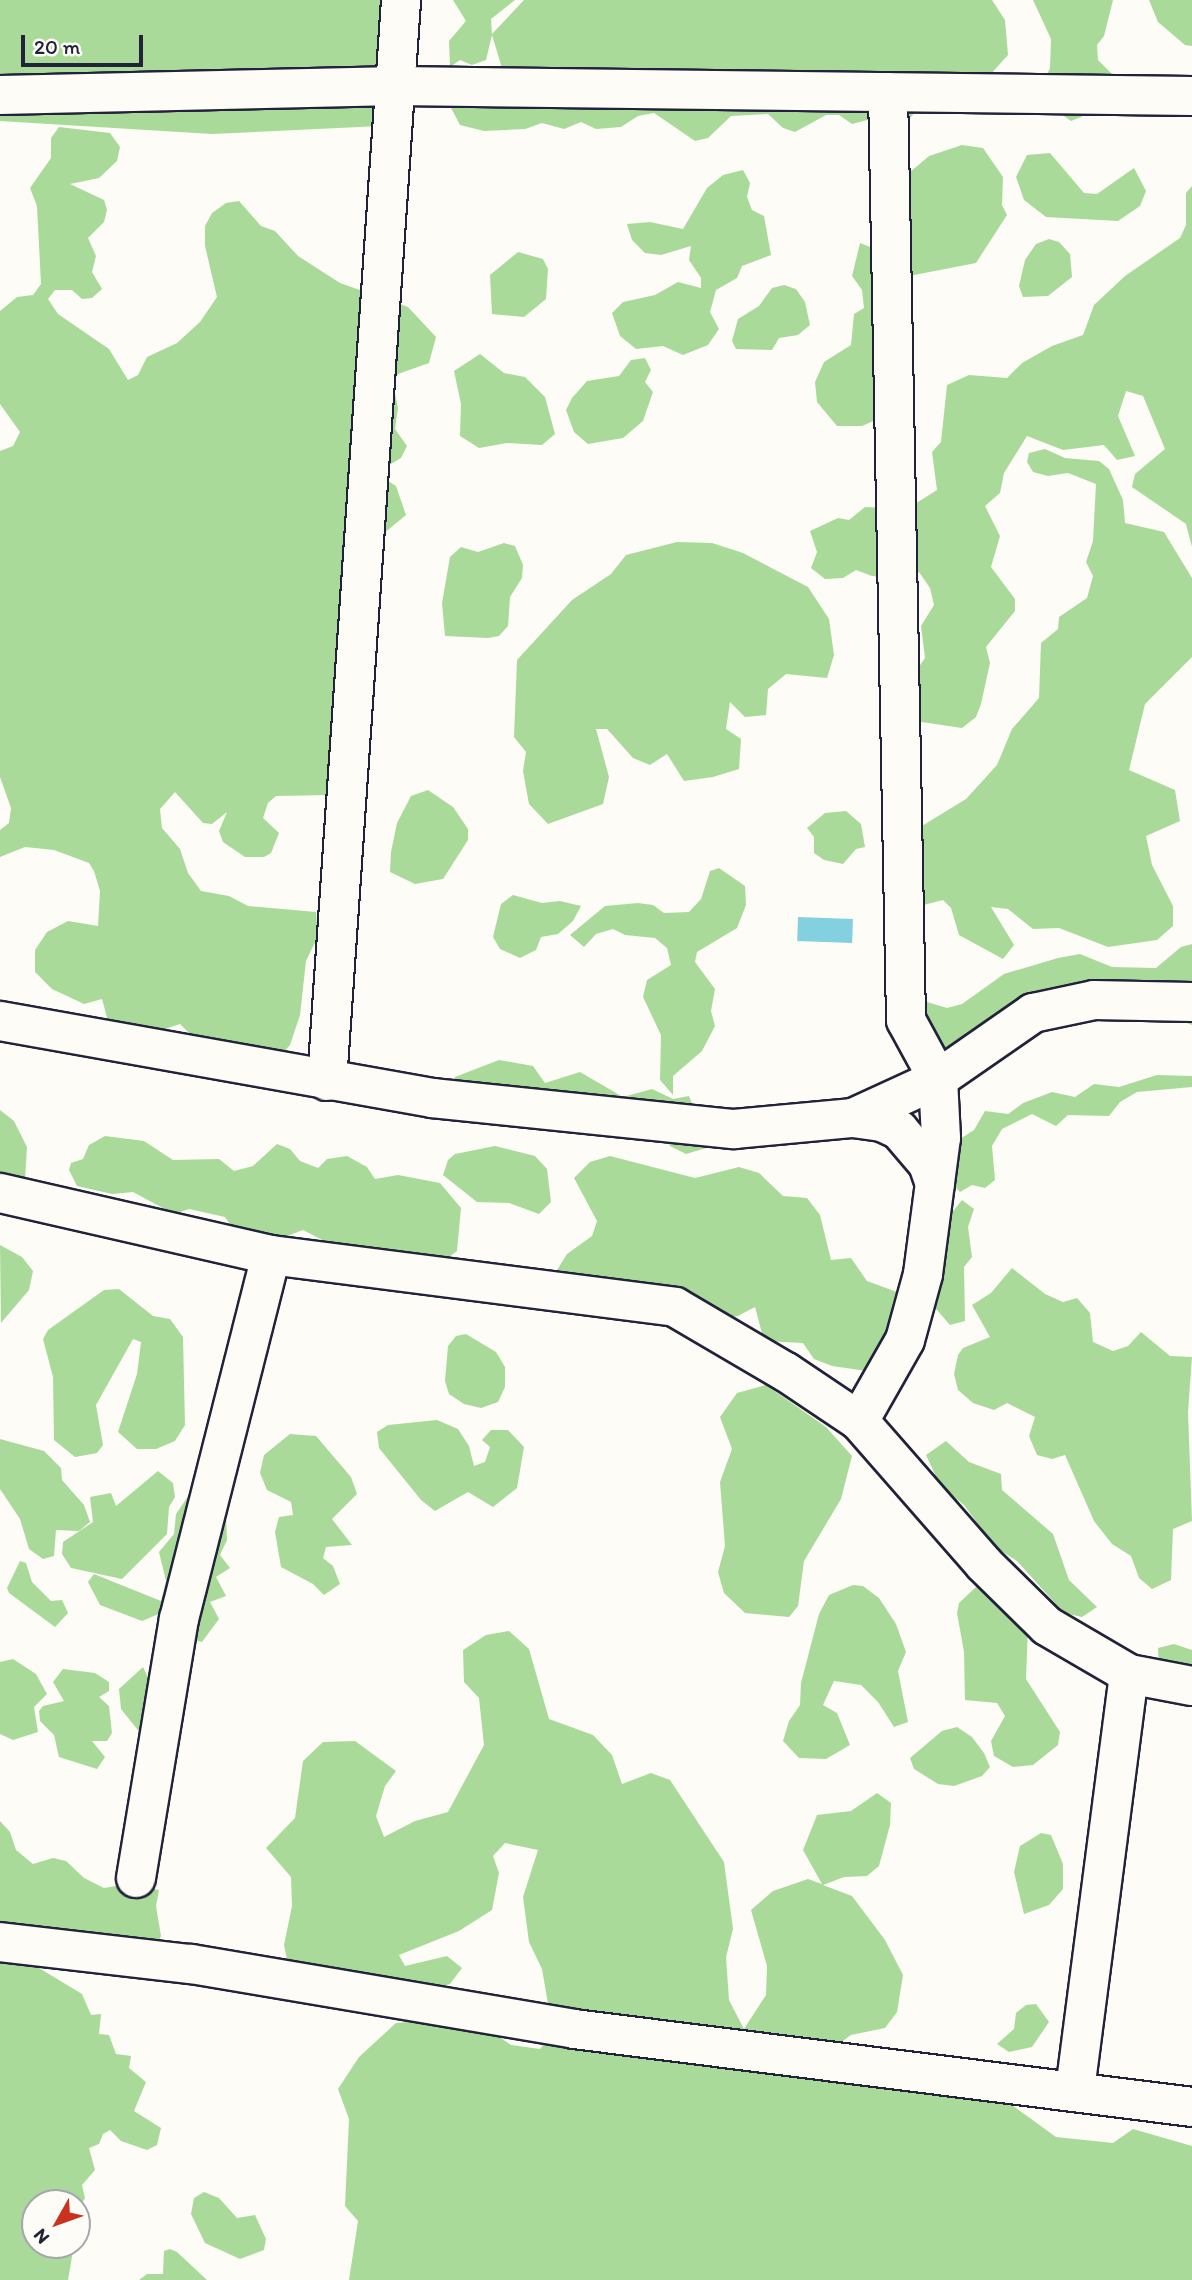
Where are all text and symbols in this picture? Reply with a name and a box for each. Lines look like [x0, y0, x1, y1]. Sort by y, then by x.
scale bar [24, 21, 147, 65]
text: 20 m [34, 34, 80, 59]
north arrow [21, 2189, 91, 2259]
text: N [28, 2224, 54, 2249]

